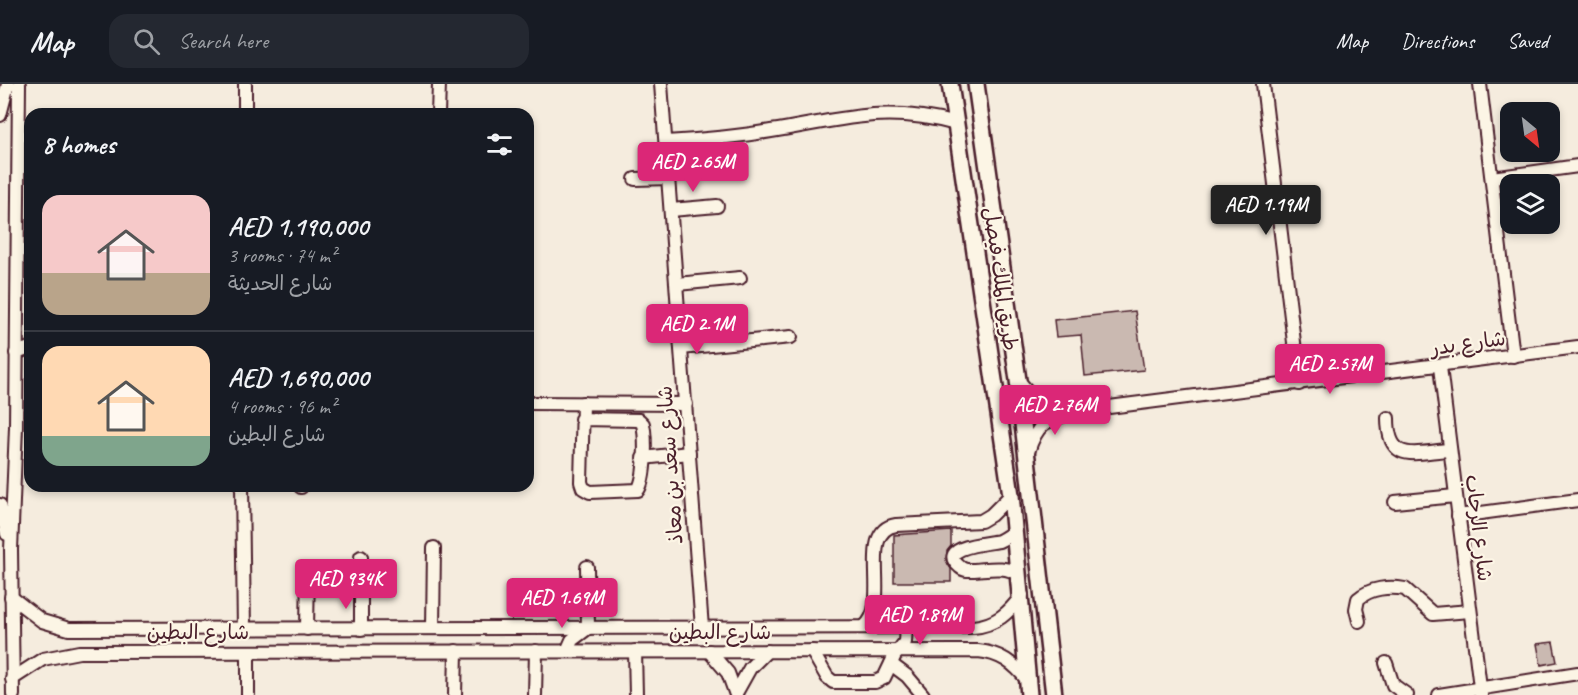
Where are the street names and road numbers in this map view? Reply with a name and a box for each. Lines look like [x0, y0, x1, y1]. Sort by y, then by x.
street label: طريق الملك فيصل [978, 205, 1024, 353]
street label: شارع بدر [1427, 325, 1507, 363]
street label: شارع سعد بن معاذ [651, 385, 691, 545]
street label: شارع الرحاب [1458, 473, 1498, 583]
street label: شارع البطين [147, 619, 249, 647]
street label: شارع البطين [669, 619, 771, 647]

